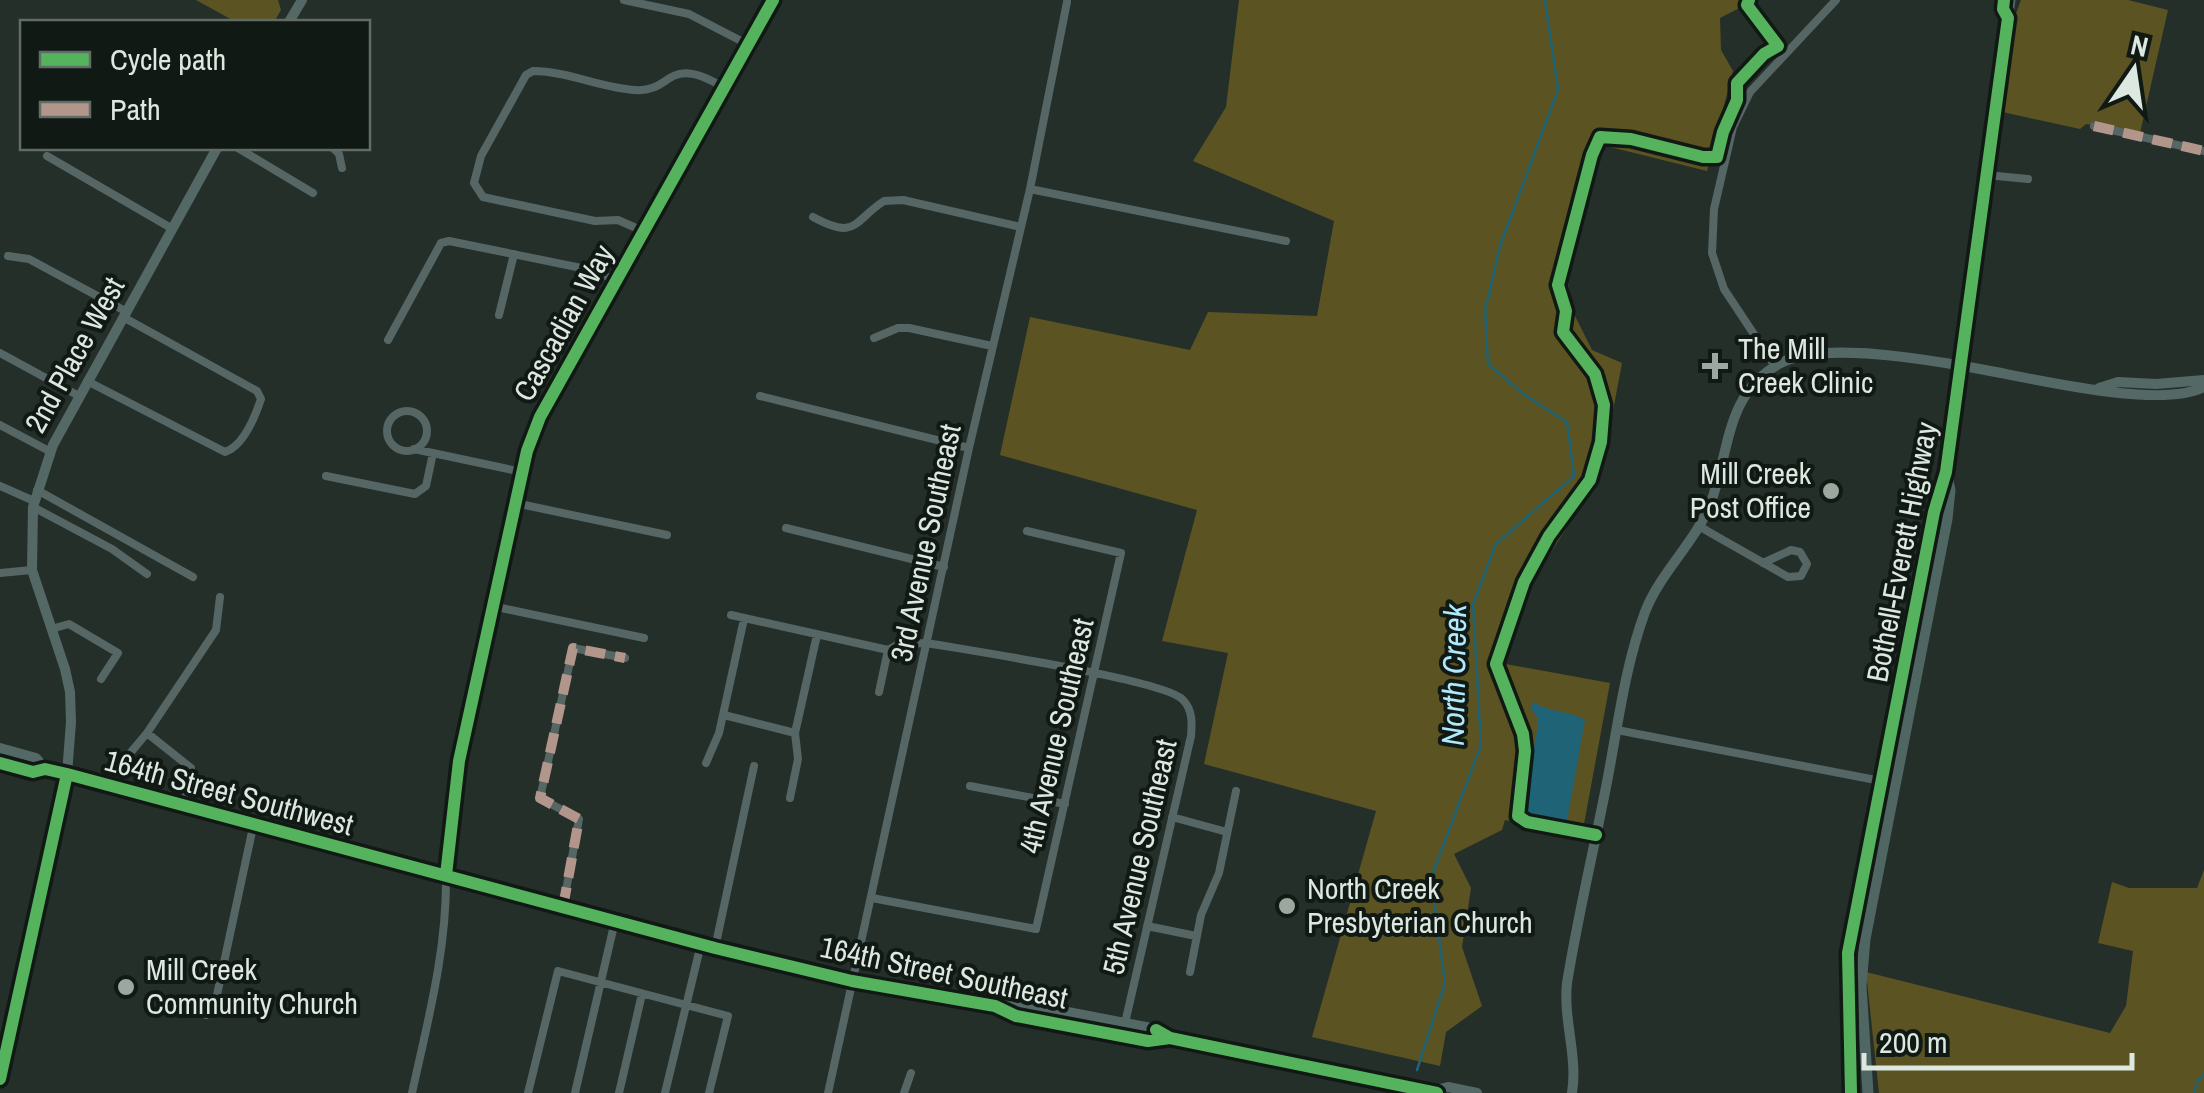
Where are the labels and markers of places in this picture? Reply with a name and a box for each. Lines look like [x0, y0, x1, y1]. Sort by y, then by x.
place label: The Mill Creek Clinic [1738, 328, 1873, 402]
marker: The Mill Creek Clinic [1702, 353, 1728, 379]
place label: Mill Creek Post Office [1690, 453, 1812, 527]
marker: Mill Creek Post Office [1820, 480, 1842, 502]
place label: North Creek Presbyterian Church [1307, 868, 1533, 942]
marker: North Creek Presbyterian Church [1276, 895, 1298, 917]
place label: Mill Creek Community Church [146, 949, 358, 1023]
marker: Mill Creek Community Church [115, 976, 137, 998]

